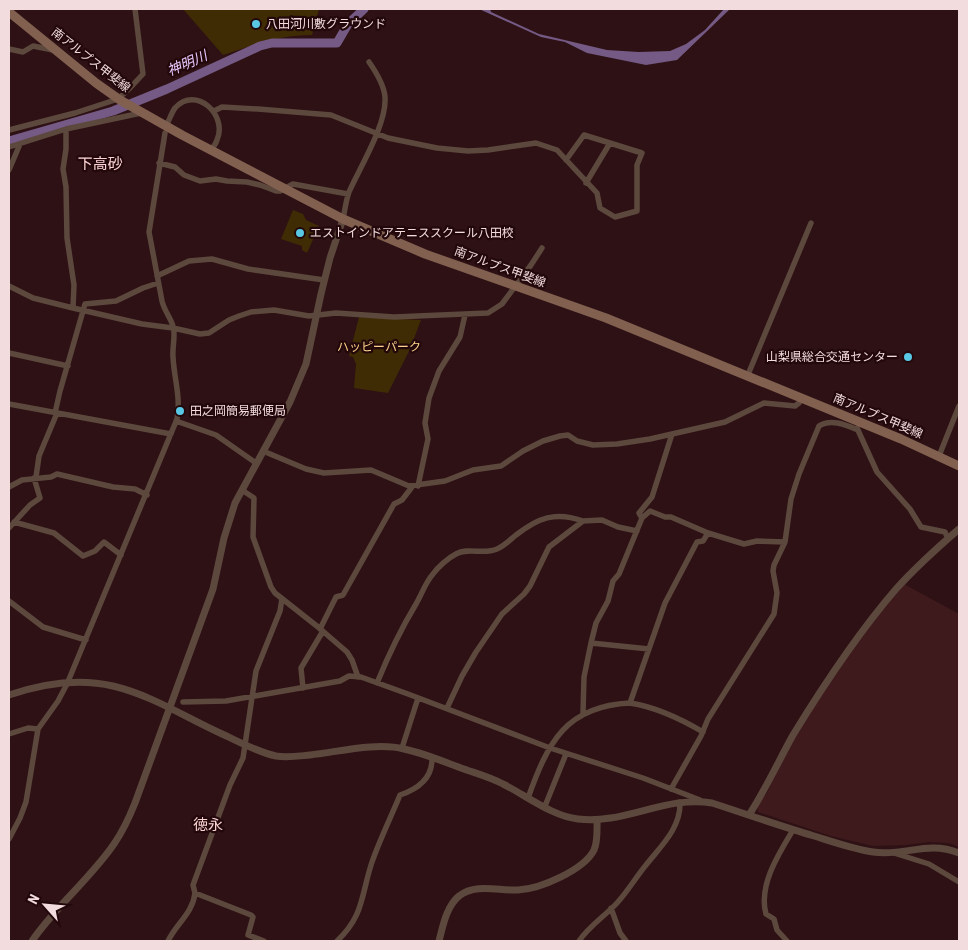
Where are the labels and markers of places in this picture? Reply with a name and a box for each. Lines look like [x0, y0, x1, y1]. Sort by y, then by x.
place label: 八田河川敷グラウンド [266, 17, 386, 31]
marker: 八田河川敷グラウンド [250, 18, 262, 30]
place label: エストインドアテニススクール八田校 [310, 226, 514, 240]
marker: エストインドアテニススクール八田校 [294, 227, 306, 239]
place label: 山梨県総合交通センター [766, 350, 898, 364]
marker: 山梨県総合交通センター [902, 351, 914, 363]
place label: 田之岡簡易郵便局 [190, 404, 286, 418]
marker: 田之岡簡易郵便局 [174, 405, 186, 417]

